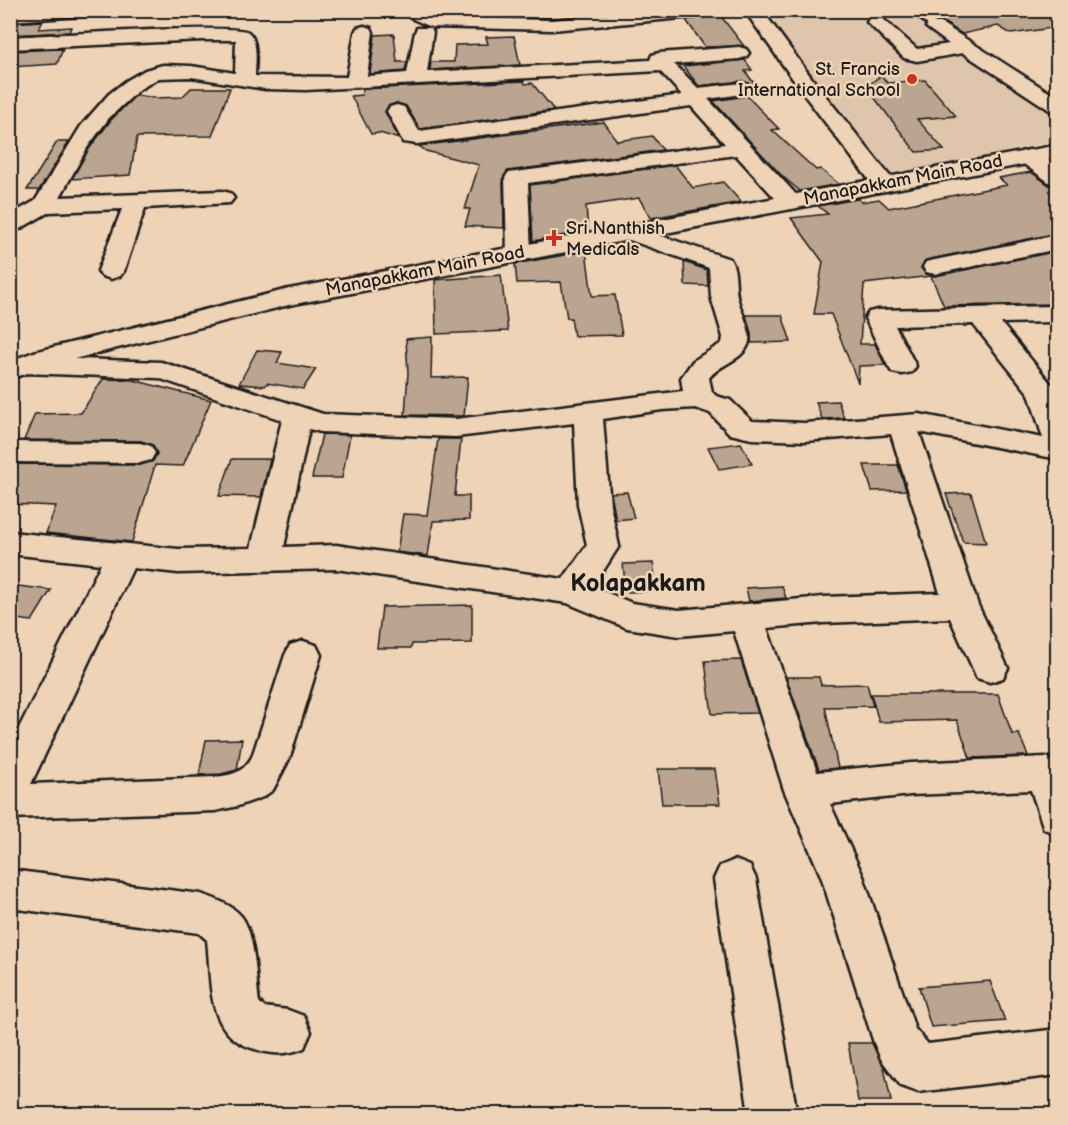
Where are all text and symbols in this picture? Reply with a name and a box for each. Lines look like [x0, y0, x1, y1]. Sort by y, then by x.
place label: St. Francis International School [738, 59, 900, 101]
marker: St. Francis International School [905, 72, 919, 86]
street label: Manapakkam Main Road [802, 150, 1004, 210]
place label: Sri Nanthish Medicals [566, 218, 665, 260]
marker: Sri Nanthish Medicals [547, 231, 561, 245]
street label: Manapakkam Main Road [324, 241, 526, 301]
district label: Kolapakkam [570, 569, 706, 598]

